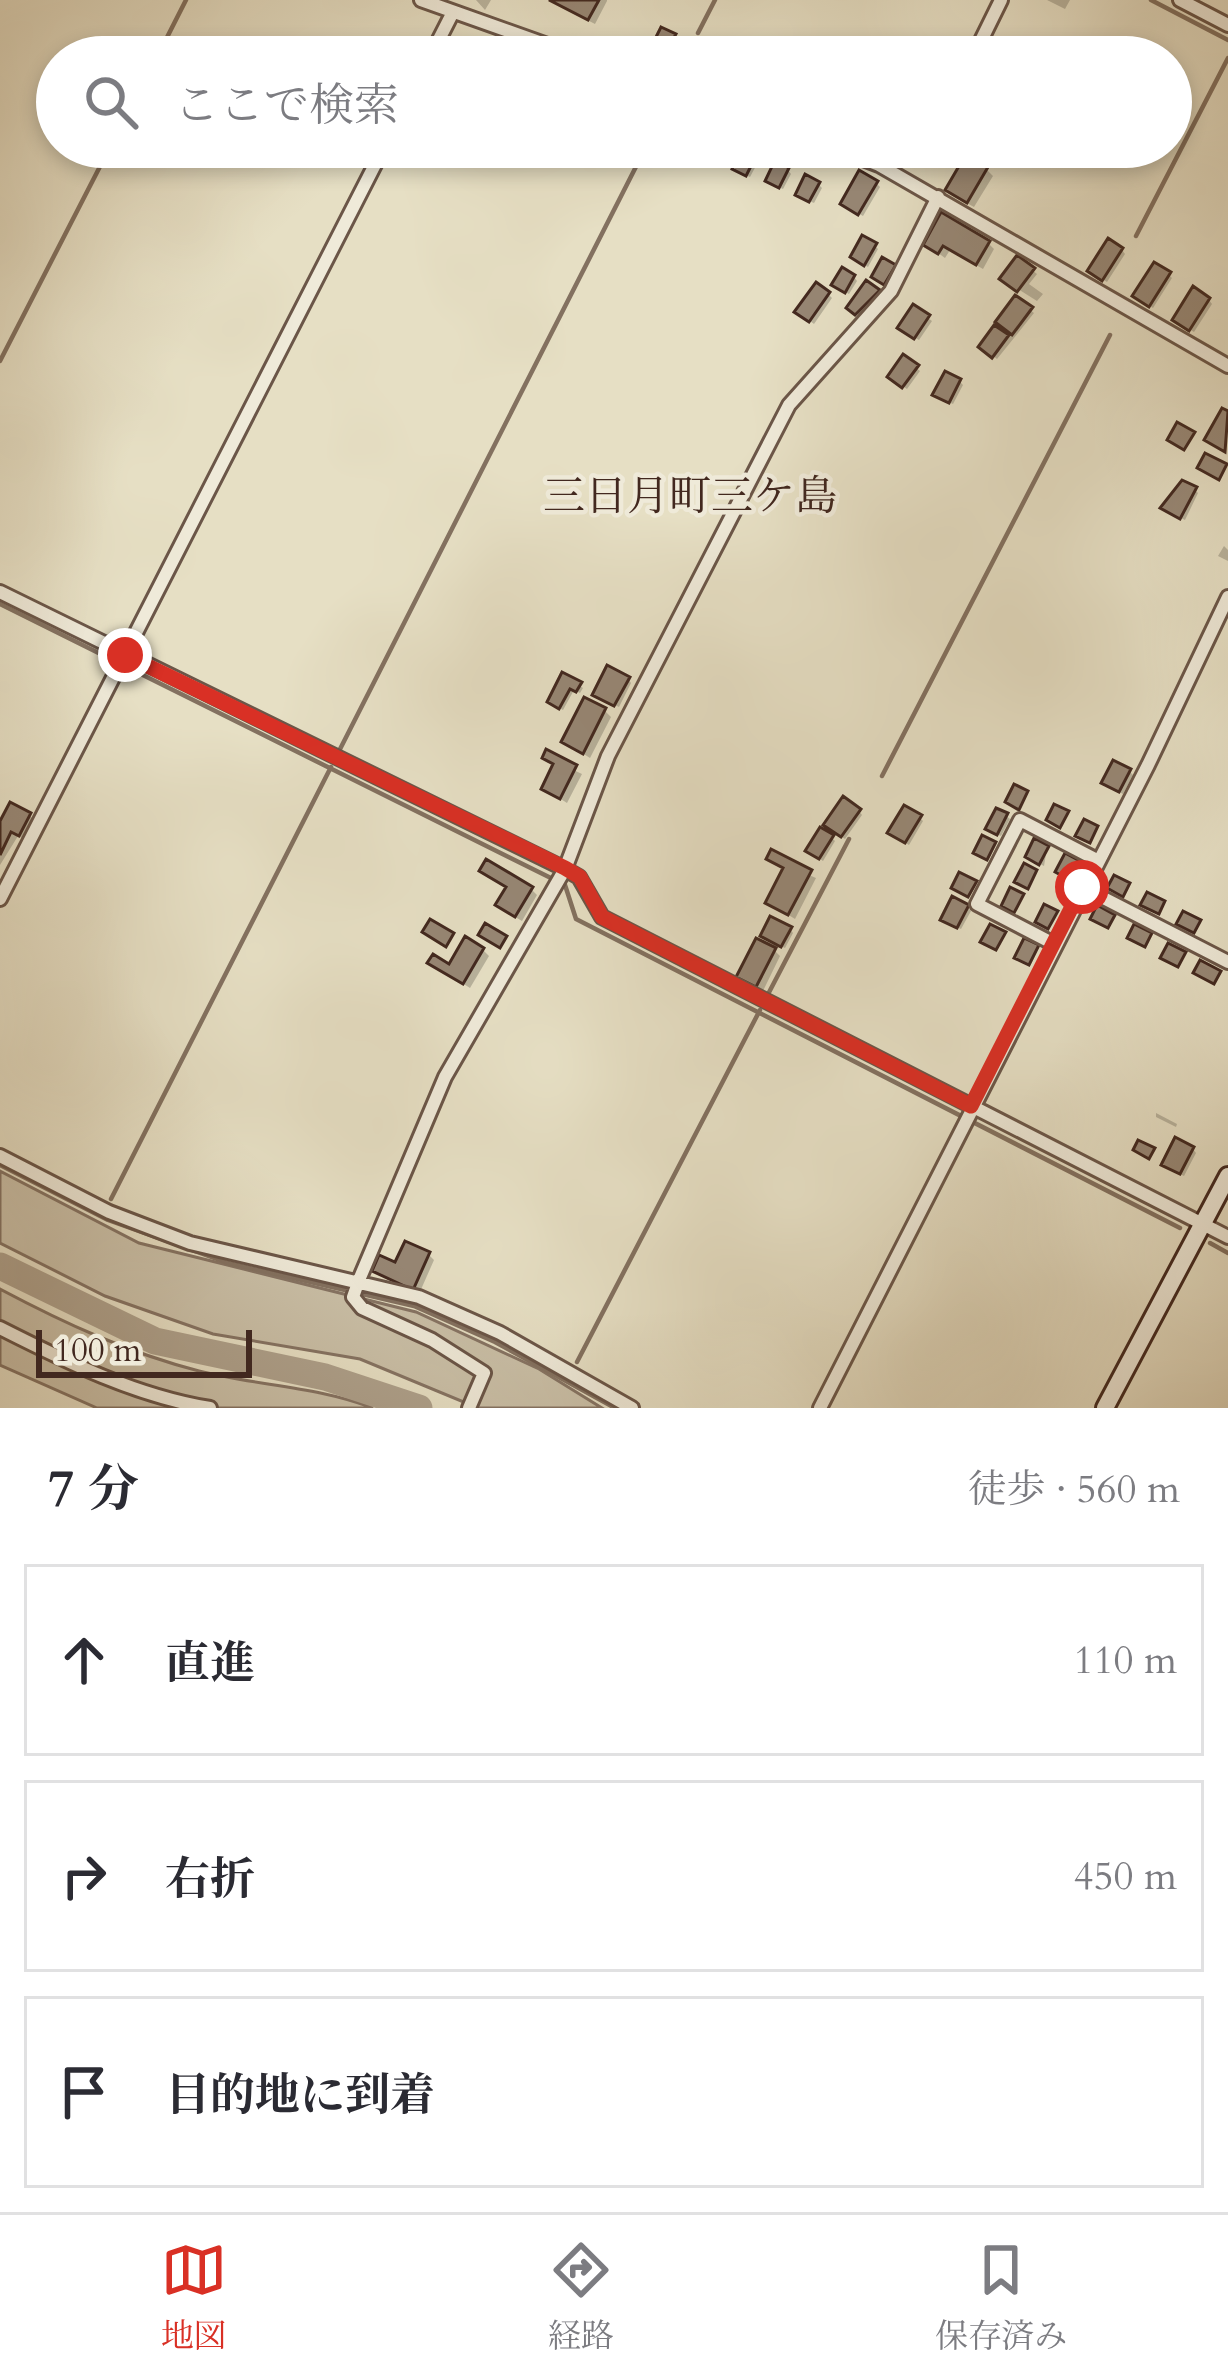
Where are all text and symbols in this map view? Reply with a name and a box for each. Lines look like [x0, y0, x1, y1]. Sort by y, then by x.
search box [36, 36, 1192, 168]
icon: search [78, 69, 144, 135]
text: ここで検索 [174, 75, 399, 136]
district label: 三日月町三ケ島 [543, 468, 837, 525]
route end [98, 628, 152, 682]
route start [1055, 860, 1109, 914]
scale bar [36, 1324, 252, 1377]
text: 100 m [54, 1328, 141, 1373]
text: 7 分 [48, 1455, 139, 1525]
text: 徒歩 · 560 m [968, 1463, 1180, 1516]
icon: ahead [51, 1627, 117, 1693]
text: 直進 [165, 1633, 255, 1694]
text: 110 m [1074, 1634, 1177, 1687]
icon: right [51, 1843, 117, 1909]
text: 右折 [165, 1849, 255, 1910]
text: 450 m [1074, 1850, 1177, 1903]
icon: arrive [51, 2059, 117, 2125]
text: 目的地に到着 [165, 2065, 435, 2126]
tab: 地図 [161, 2237, 227, 2359]
tab: 経路 [548, 2237, 614, 2359]
tab: 保存済み [935, 2237, 1067, 2359]

